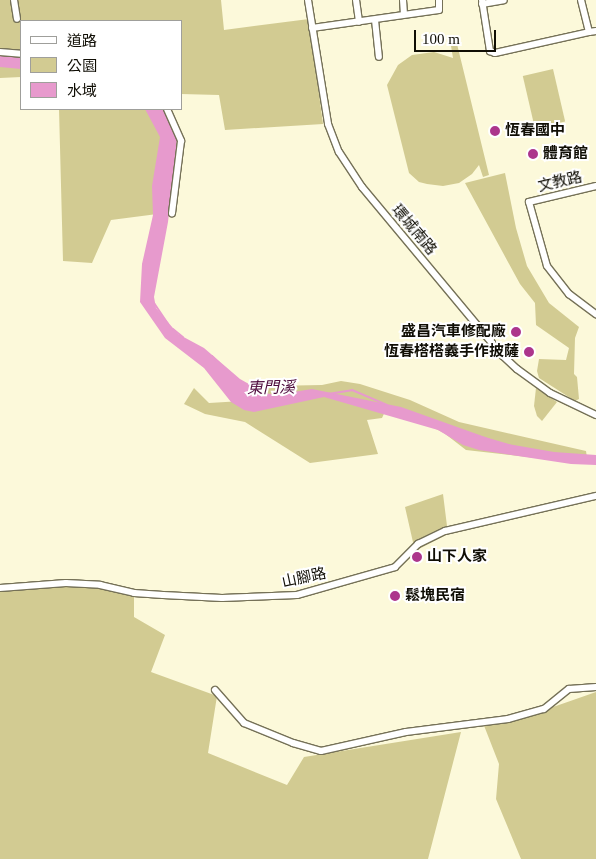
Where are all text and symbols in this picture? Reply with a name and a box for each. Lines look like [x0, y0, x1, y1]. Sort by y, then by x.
legend [20, 20, 182, 110]
scale bar [416, 20, 498, 52]
text: 100 m [422, 31, 460, 47]
text: 道路 [67, 33, 97, 49]
text: 公園 [67, 58, 97, 74]
text: 水域 [67, 83, 97, 99]
place label: 恆春國中 [505, 122, 565, 140]
marker: 恆春國中 [489, 125, 501, 137]
place label: 體育館 [543, 145, 588, 163]
marker: 體育館 [527, 148, 539, 160]
street label: 文教路 [536, 168, 584, 196]
street label: 環城南路 [388, 201, 440, 259]
place label: 盛昌汽車修配廠 [401, 323, 506, 341]
marker: 盛昌汽車修配廠 [510, 326, 522, 338]
place label: 恆春榙榙義手作披薩 [384, 343, 519, 361]
marker: 恆春榙榙義手作披薩 [523, 346, 535, 358]
water label: 東門溪 [247, 378, 295, 398]
place label: 山下人家 [427, 548, 487, 566]
marker: 山下人家 [411, 551, 423, 563]
street label: 山腳路 [280, 565, 328, 591]
place label: 鬆塊民宿 [405, 587, 465, 605]
marker: 鬆塊民宿 [389, 590, 401, 602]

